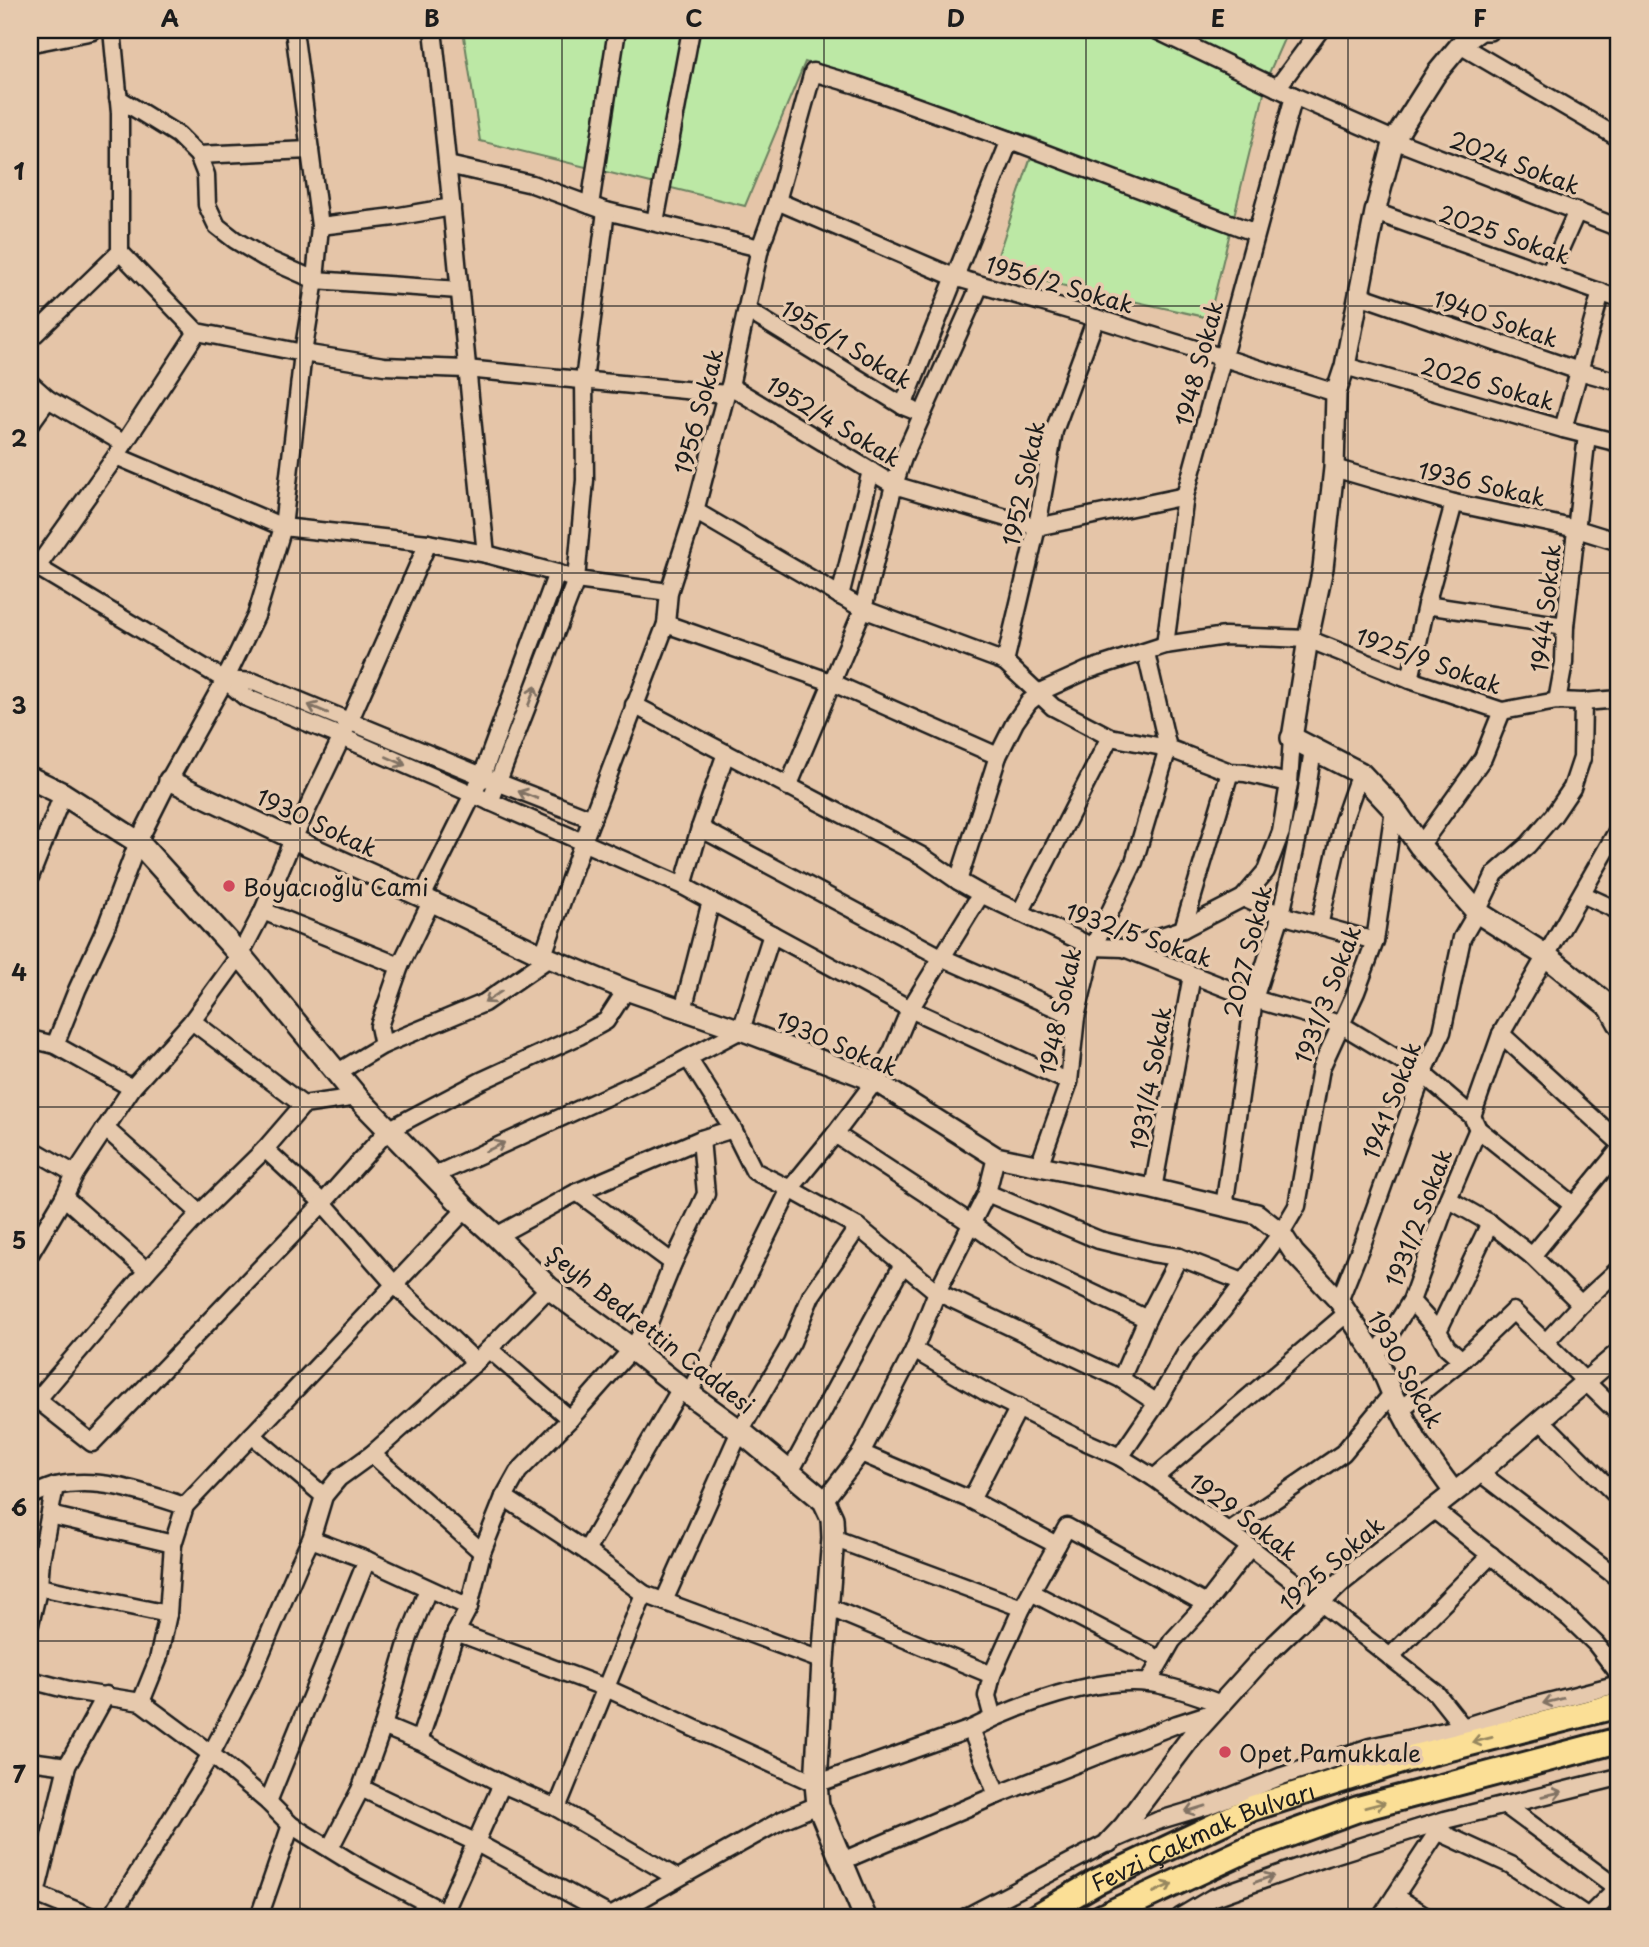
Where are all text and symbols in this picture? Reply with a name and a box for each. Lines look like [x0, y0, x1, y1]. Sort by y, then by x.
text: A [161, 0, 179, 35]
text: B [424, 0, 440, 35]
text: C [685, 0, 703, 35]
text: D [947, 0, 965, 35]
text: E [1211, 0, 1225, 35]
text: F [1473, 0, 1487, 35]
street label: 2024 Sokak [1445, 121, 1585, 203]
text: 1 [14, 153, 25, 188]
street label: 2025 Sokak [1435, 195, 1575, 273]
street label: 1956/2 Sokak [982, 246, 1138, 322]
street label: 1940 Sokak [1429, 280, 1563, 356]
street label: 1956/1 Sokak [775, 291, 919, 397]
street label: 1948 Sokak [1164, 296, 1232, 430]
street label: 1956 Sokak [664, 344, 732, 478]
street label: 2026 Sokak [1417, 347, 1559, 419]
street label: 1952/4 Sokak [760, 367, 908, 475]
street label: 1952 Sokak [993, 417, 1053, 549]
text: 2 [11, 420, 27, 455]
street label: 1936 Sokak [1415, 451, 1549, 515]
street label: 1944 Sokak [1521, 542, 1569, 674]
street label: 1925/9 Sokak [1351, 617, 1507, 703]
one-way arrow [527, 686, 539, 708]
text: 3 [11, 687, 27, 722]
one-way arrow [307, 702, 329, 715]
one-way arrow [385, 755, 407, 768]
street label: 1930 Sokak [251, 779, 383, 865]
one-way arrow [518, 787, 540, 800]
place label: Boyacıoğlu Cami [243, 869, 429, 904]
marker: Boyacıoğlu Cami [221, 878, 237, 894]
street label: 2027 Sokak [1214, 881, 1280, 1021]
street label: 1932/5 Sokak [1061, 892, 1217, 976]
street label: 1931/3 Sokak [1285, 920, 1369, 1068]
street label: 1948 Sokak [1028, 944, 1090, 1078]
text: 4 [11, 954, 27, 989]
one-way arrow [484, 989, 503, 1004]
street label: 1930 Sokak [770, 1001, 904, 1085]
street label: 1931/4 Sokak [1120, 1003, 1180, 1153]
street label: 1941 Sokak [1353, 1036, 1429, 1164]
one-way arrow [484, 1140, 505, 1153]
street label: 1931/2 Sokak [1376, 1143, 1460, 1291]
text: 5 [12, 1222, 26, 1257]
street label: Şeyh Bedrettin Caddesi [539, 1236, 763, 1422]
street label: 1930 Sokak [1359, 1304, 1453, 1434]
street label: 1929 Sokak [1182, 1463, 1306, 1569]
text: 6 [11, 1489, 27, 1524]
street label: 1925 Sokak [1271, 1507, 1391, 1619]
one-way arrow [1542, 1695, 1565, 1708]
one-way arrow [1471, 1734, 1494, 1747]
place label: Opet Pamukkale [1239, 1735, 1421, 1770]
marker: Opet Pamukkale [1217, 1744, 1233, 1760]
text: 7 [12, 1756, 26, 1791]
street label: Fevzi Çakmak Bulvarı [1085, 1772, 1319, 1900]
one-way arrow [1540, 1786, 1563, 1800]
one-way arrow [1363, 1797, 1385, 1810]
one-way arrow [1185, 1804, 1207, 1817]
one-way arrow [1253, 1872, 1275, 1885]
one-way arrow [1152, 1881, 1173, 1894]

